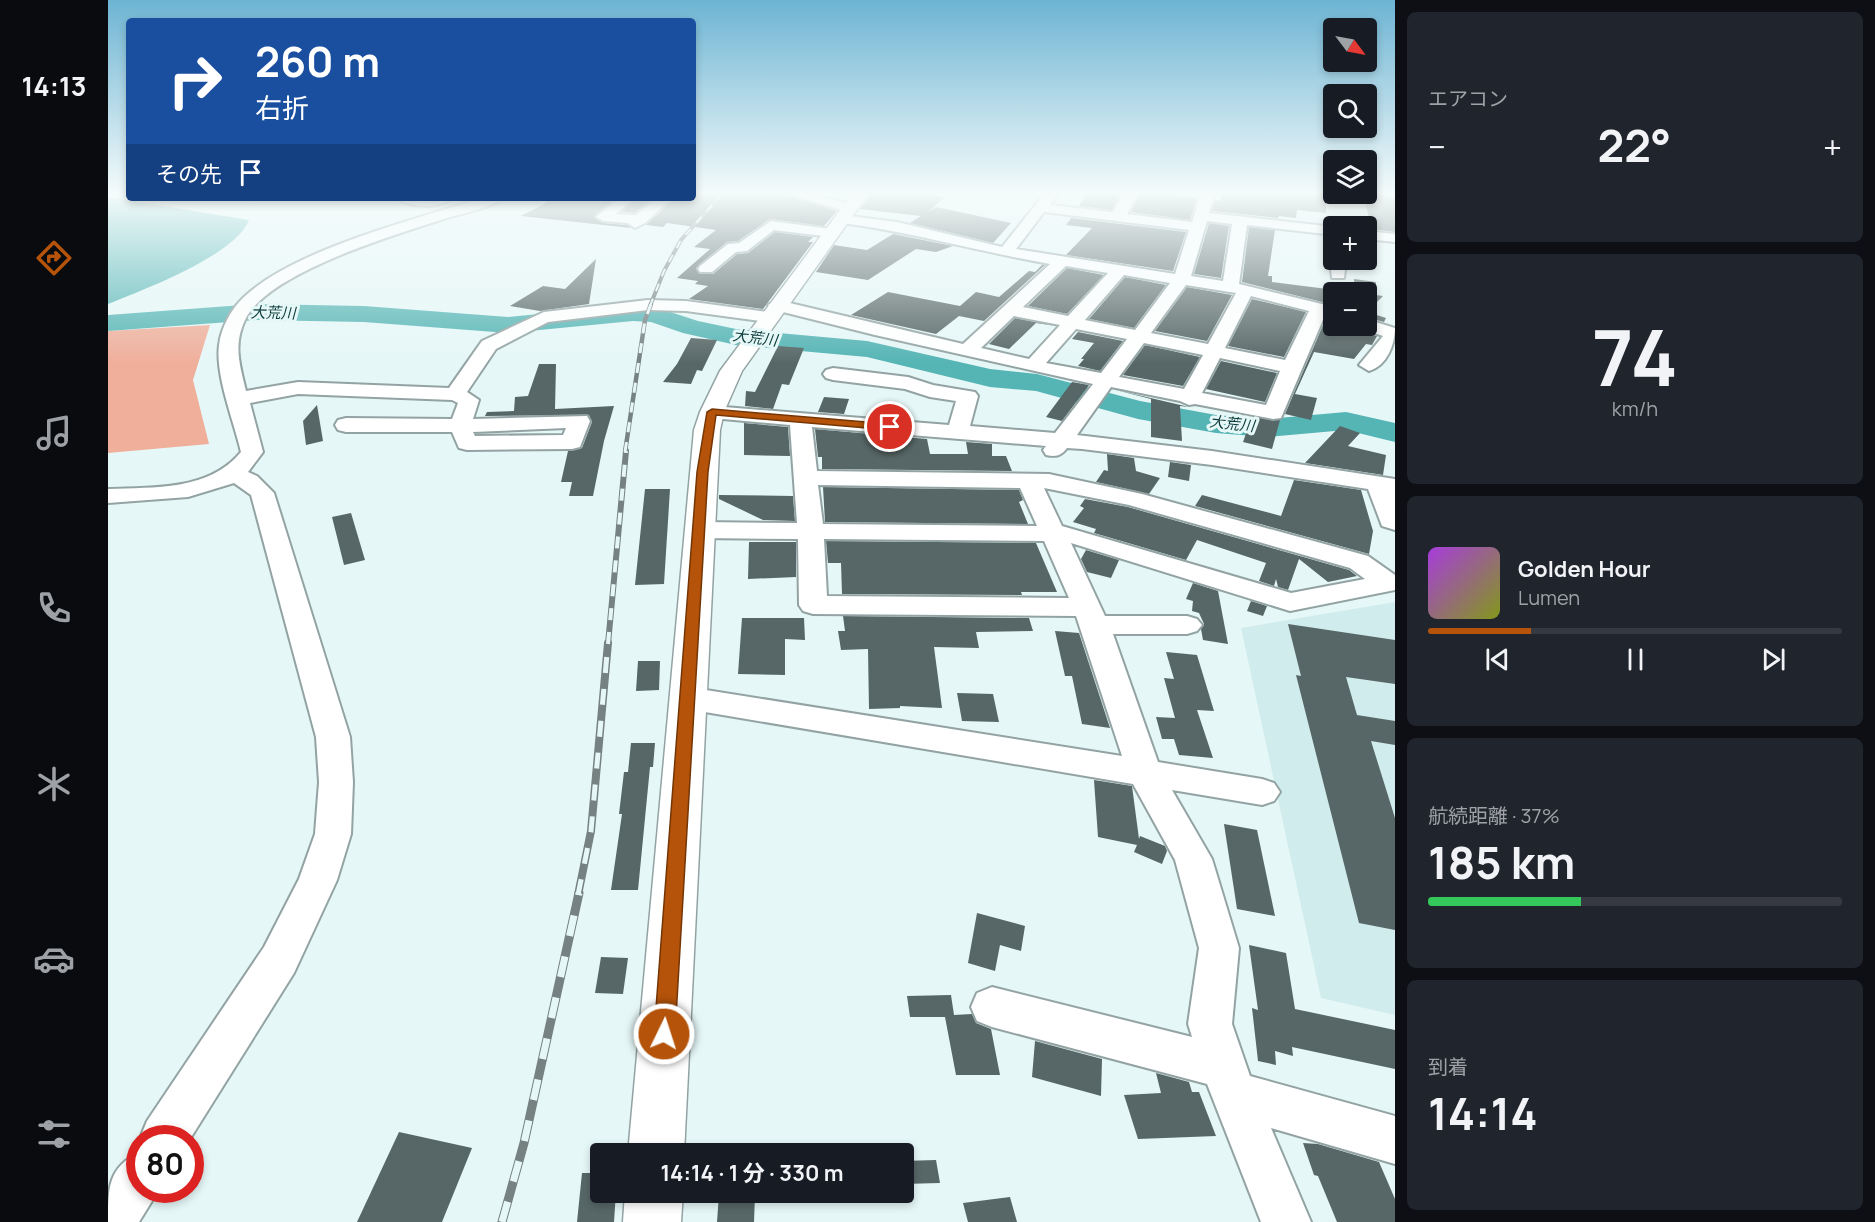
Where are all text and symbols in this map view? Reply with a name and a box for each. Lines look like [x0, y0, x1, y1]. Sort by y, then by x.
north arrow [1323, 18, 1377, 72]
map controls [1323, 18, 1377, 336]
text: 260 m [255, 32, 380, 90]
icon: right [156, 42, 234, 120]
text: 14:13 [21, 67, 87, 104]
button: search [1323, 84, 1377, 138]
text: エアコン [1428, 85, 1508, 112]
text: 右折 [255, 89, 309, 126]
text: 22° [1597, 114, 1671, 176]
text: − [1428, 124, 1446, 169]
text: + [1823, 124, 1842, 169]
button: layers [1323, 150, 1377, 204]
icon: arrive [234, 156, 267, 189]
text: その先 [156, 159, 222, 189]
button: + [1323, 216, 1377, 270]
icon: directions [33, 237, 75, 279]
button: − [1323, 282, 1377, 336]
water label: 大荒川 [250, 302, 298, 323]
text: 74 [1592, 303, 1678, 409]
water label: 大荒川 [731, 324, 781, 351]
text: km/h [1612, 395, 1658, 422]
pin [864, 401, 915, 452]
icon: arrive [873, 410, 906, 443]
water label: 大荒川 [1209, 411, 1258, 437]
icon: music [33, 412, 75, 454]
text: Golden Hour [1518, 554, 1651, 584]
text: Lumen [1518, 584, 1580, 611]
icon: phone [33, 587, 75, 629]
icon: previous [1481, 643, 1514, 676]
icon: pause [1619, 643, 1652, 676]
icon: next [1757, 643, 1790, 676]
icon: climate [33, 763, 75, 805]
text: 航続距離 · 37% [1428, 802, 1560, 829]
text: 185 km [1428, 831, 1575, 893]
icon: car [33, 938, 75, 980]
position arrow [632, 1002, 696, 1066]
text: 到着 [1428, 1053, 1468, 1080]
text: 14:14 [1428, 1082, 1538, 1144]
icon: filters [33, 1113, 75, 1155]
speed limit sign: 80 [126, 1125, 204, 1203]
text: 14:14 · 1 分 · 330 m [660, 1158, 844, 1188]

